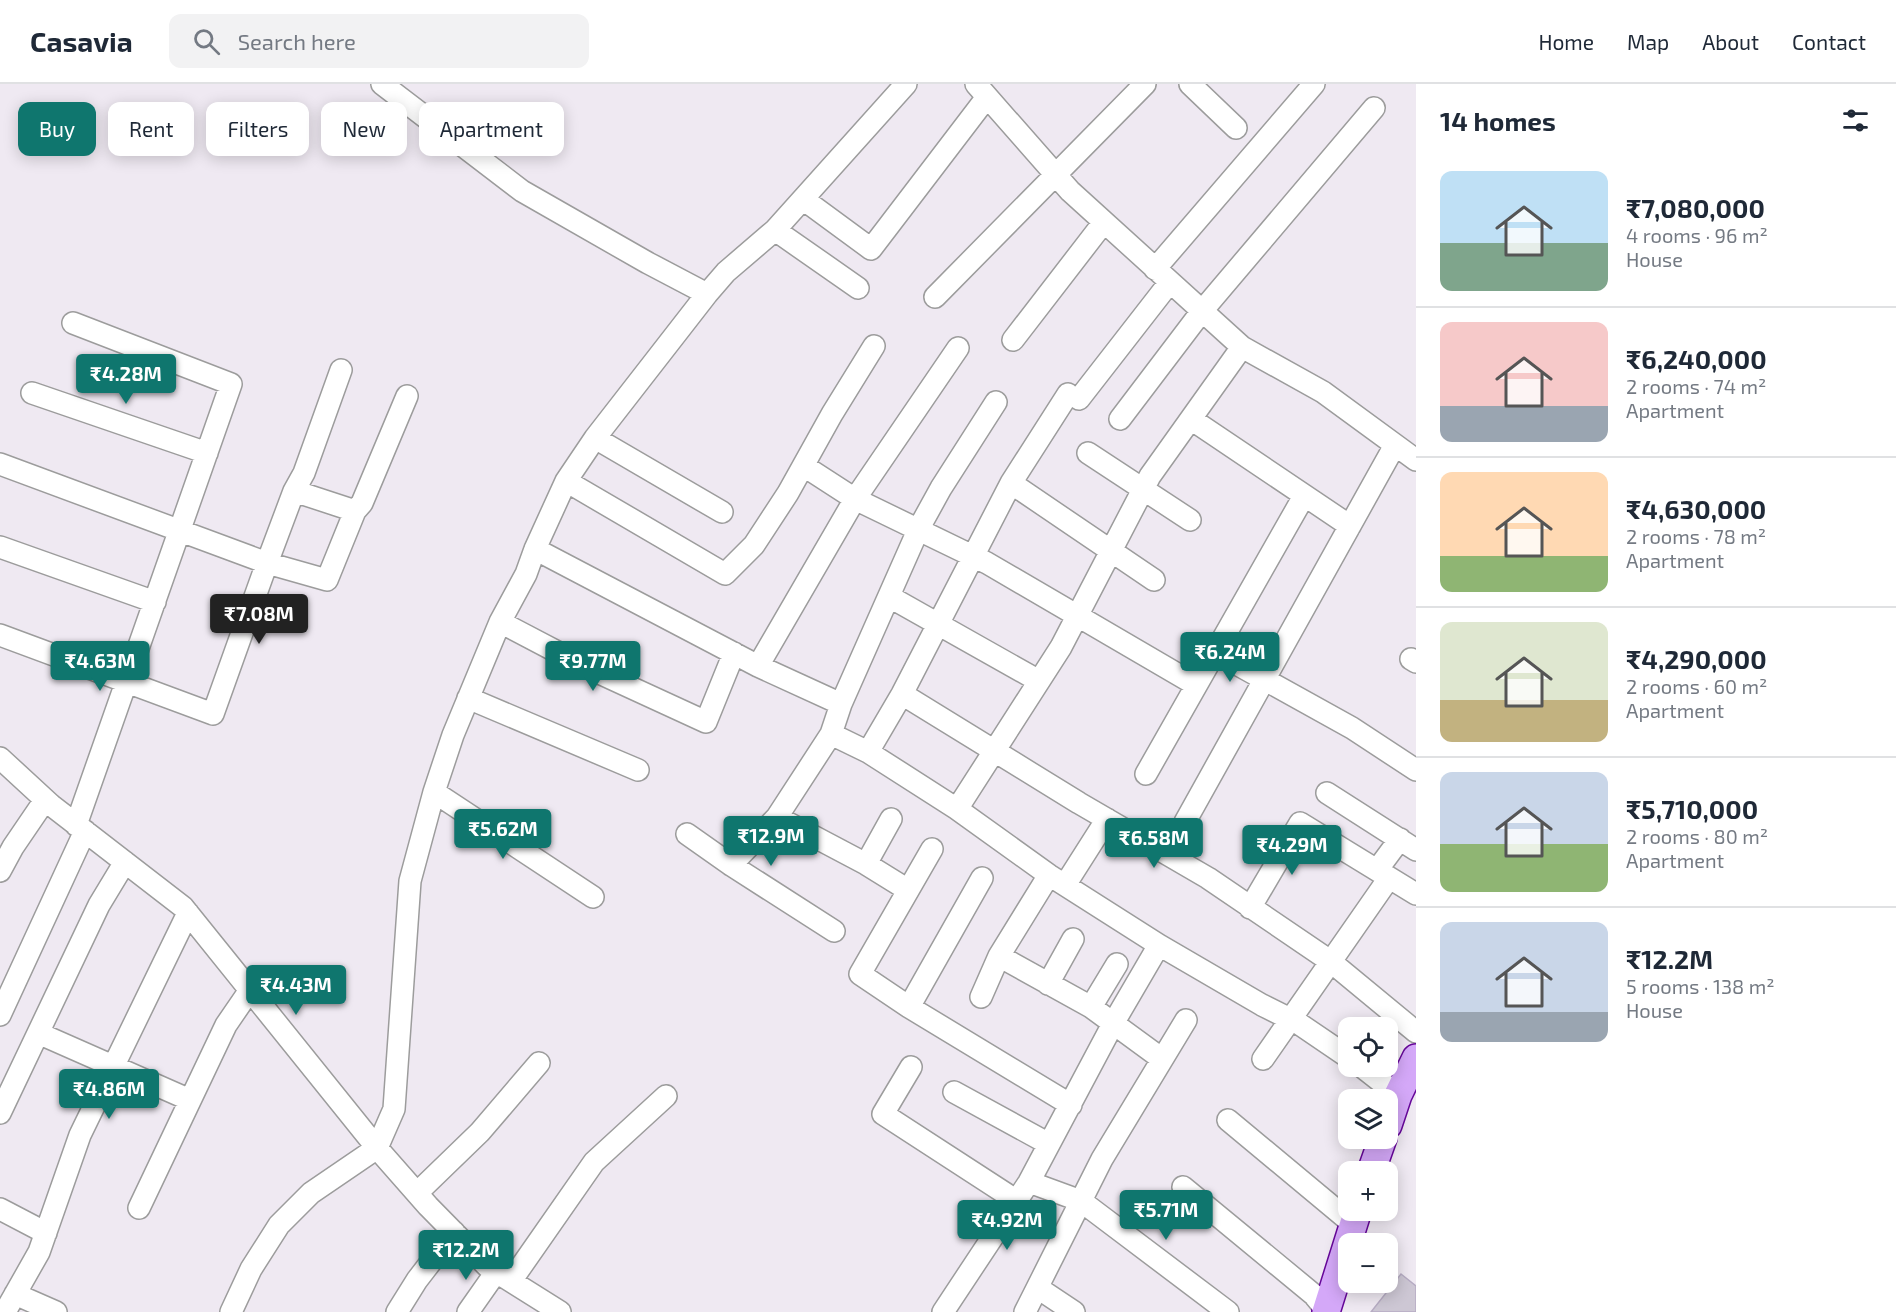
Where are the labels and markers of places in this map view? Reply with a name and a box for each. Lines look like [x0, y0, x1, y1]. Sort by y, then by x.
pin: ₹4.28M [77, 354, 175, 405]
pin: ₹7.08M [210, 594, 308, 645]
pin: ₹6.24M [1181, 632, 1279, 683]
pin: ₹4.63M [51, 641, 149, 692]
pin: ₹9.77M [544, 641, 642, 692]
pin: ₹5.62M [454, 809, 552, 860]
pin: ₹12.9M [722, 816, 820, 867]
pin: ₹6.58M [1105, 818, 1203, 869]
pin: ₹4.29M [1243, 825, 1341, 876]
pin: ₹4.43M [247, 965, 345, 1016]
pin: ₹4.86M [60, 1069, 158, 1120]
pin: ₹5.71M [1117, 1190, 1215, 1241]
pin: ₹4.92M [958, 1200, 1056, 1251]
pin: ₹12.2M [417, 1230, 515, 1281]

